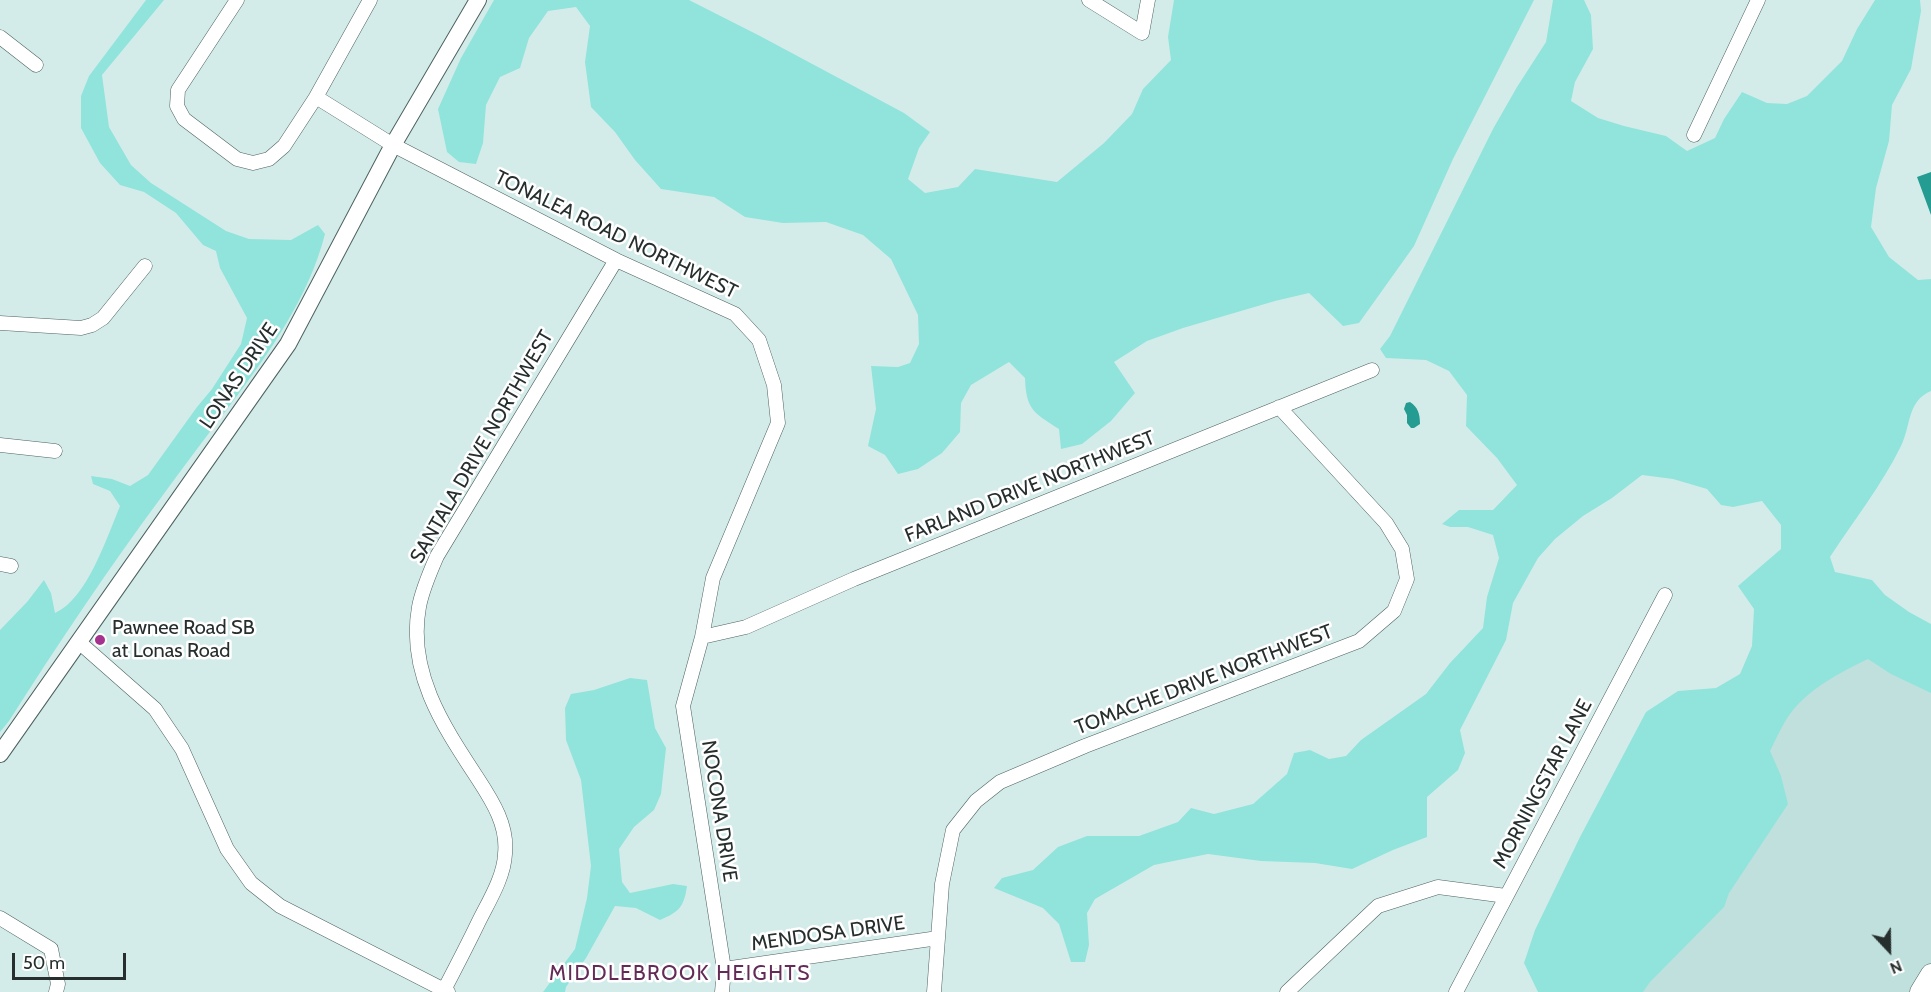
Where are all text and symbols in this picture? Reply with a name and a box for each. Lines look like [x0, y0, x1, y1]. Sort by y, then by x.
street label: TONALEA ROAD NORTHWEST [491, 166, 741, 304]
street label: LONAS DRIVE [195, 319, 283, 433]
street label: SANTALA DRIVE NORTHWEST [405, 326, 559, 568]
street label: FARLAND DRIVE NORTHWEST [902, 426, 1158, 548]
place label: Pawnee Road SB at Lonas Road [112, 616, 255, 663]
street label: TOMACHE DRIVE NORTHWEST [1072, 620, 1336, 740]
marker: Pawnee Road SB at Lonas Road [93, 633, 107, 647]
street label: MORNINGSTAR LANE [1488, 695, 1598, 873]
street label: NOCONA DRIVE [696, 739, 742, 883]
street label: MENDOSA DRIVE [750, 911, 906, 957]
north arrow [1859, 920, 1919, 980]
scale bar [15, 941, 129, 979]
text: 50 m [23, 952, 65, 974]
text: N [1887, 956, 1905, 978]
district label: MIDDLEBROOK HEIGHTS [549, 961, 811, 987]

